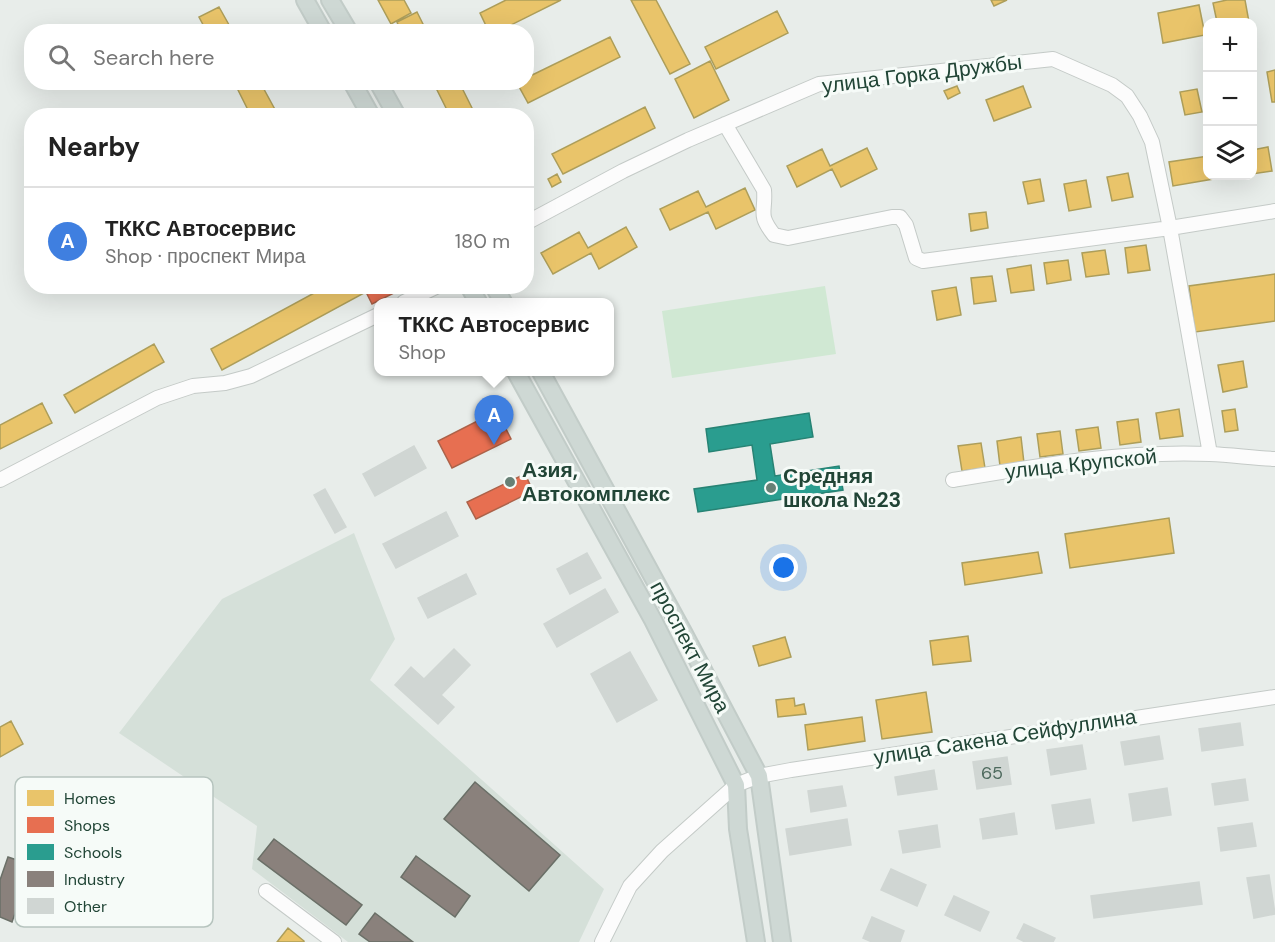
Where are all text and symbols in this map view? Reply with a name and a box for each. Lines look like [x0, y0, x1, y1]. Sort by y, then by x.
map controls [1203, 18, 1257, 180]
button: + [1203, 18, 1257, 72]
search box [24, 24, 534, 90]
icon: search [45, 41, 78, 74]
text: Search here [93, 43, 214, 72]
street label: улица Горка Дружбы [820, 48, 1024, 100]
button: − [1203, 72, 1257, 126]
button: layers [1203, 126, 1257, 180]
text: Nearby [48, 130, 140, 164]
text: ТККС Автосервис [105, 214, 296, 243]
text: A [60, 228, 75, 254]
text: 180 m [455, 228, 510, 254]
text: Shop · проспект Мира [105, 243, 306, 269]
popup [374, 298, 614, 376]
text: ТККС Автосервис [398, 310, 590, 339]
text: Shop [398, 339, 446, 365]
pin: A [474, 396, 514, 445]
street label: улица Крупской [1004, 442, 1158, 486]
place label: Азия, Автокомплекс [522, 456, 671, 508]
place label: Средняя школа №23 [783, 462, 901, 514]
marker: Азия, Автокомплекс [503, 475, 517, 489]
marker: Средняя школа №23 [764, 481, 778, 495]
your location [769, 553, 798, 582]
street label: проспект Мира [643, 576, 737, 718]
street label: улица Сакена Сейфуллина [872, 702, 1139, 772]
house number: 65 [981, 761, 1003, 785]
legend [15, 777, 213, 927]
text: Homes [64, 788, 116, 809]
text: Shops [64, 815, 110, 836]
text: Schools [64, 842, 122, 863]
text: Industry [64, 869, 125, 890]
text: Other [64, 896, 107, 917]

